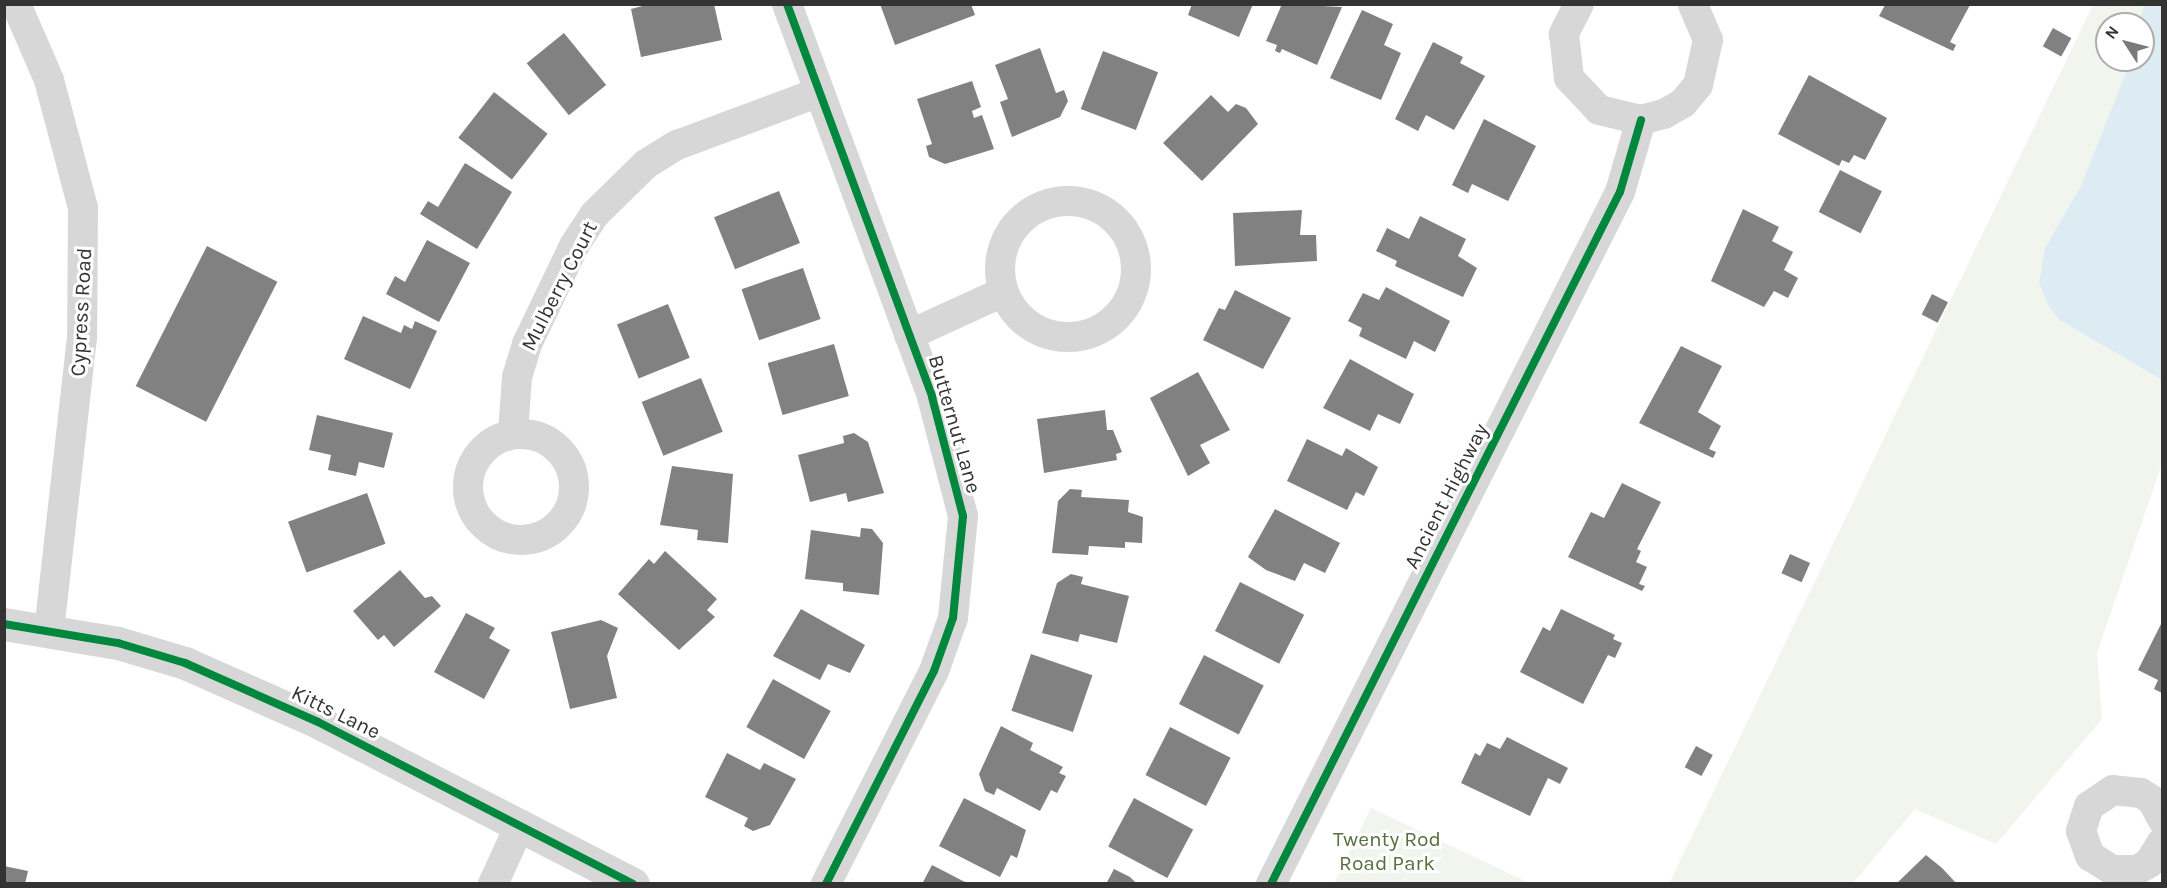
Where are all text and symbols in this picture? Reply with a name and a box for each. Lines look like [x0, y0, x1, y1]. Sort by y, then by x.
north arrow [2095, 12, 2155, 72]
text: N [2101, 22, 2123, 43]
street label: Mulberry Court [516, 217, 602, 355]
street label: Cypress Road [65, 247, 97, 377]
street label: Butternut Lane [923, 352, 987, 496]
street label: Ancient Highway [1399, 419, 1493, 573]
street label: Kitts Lane [287, 680, 385, 744]
park label: Twenty Rod Road Park [1333, 826, 1441, 876]

